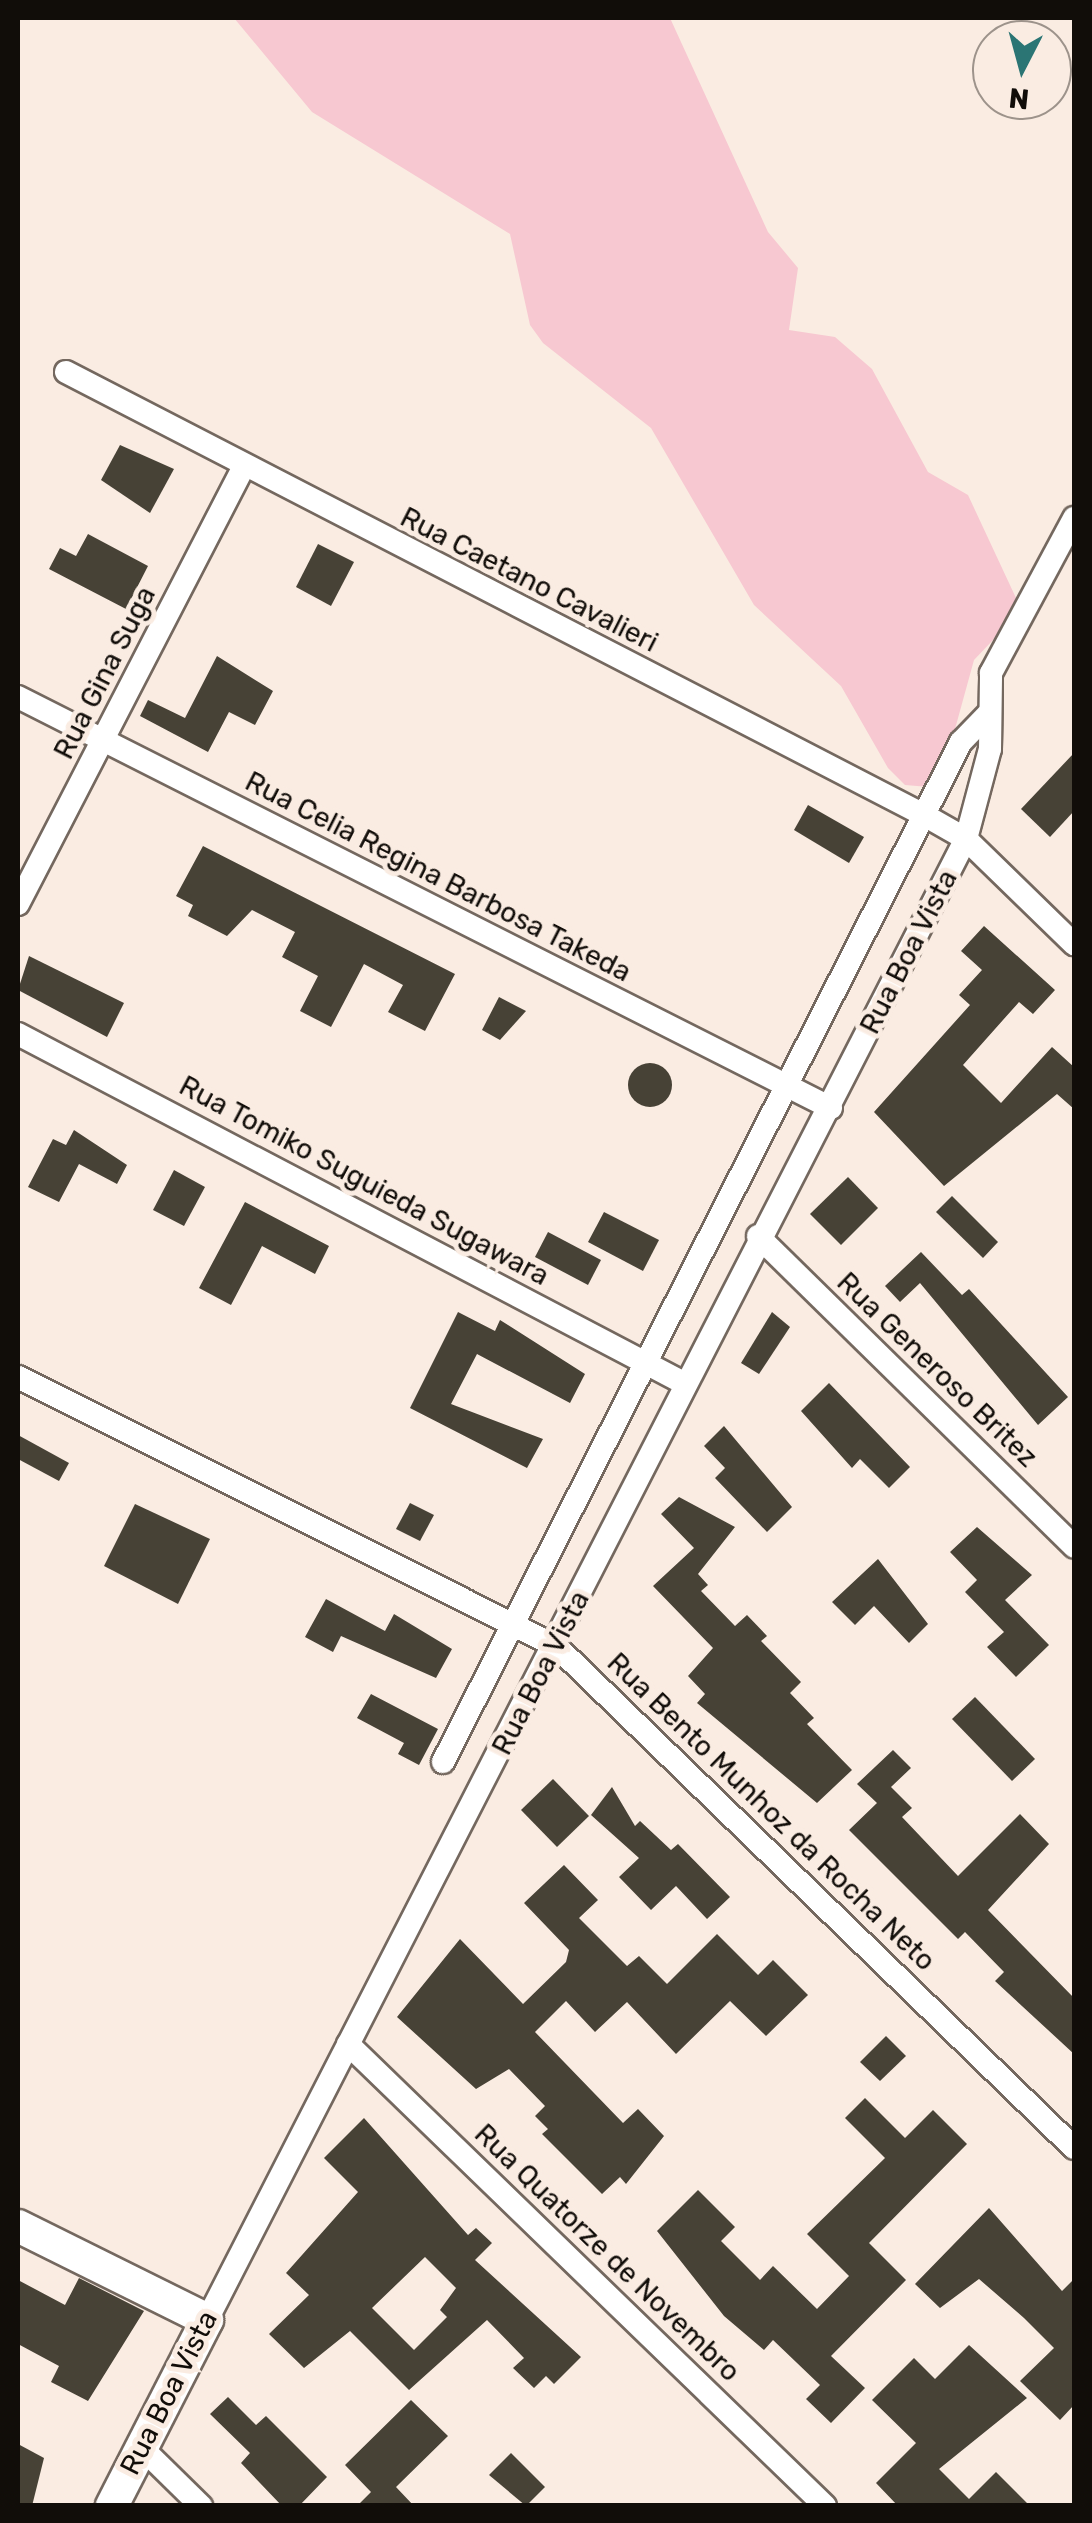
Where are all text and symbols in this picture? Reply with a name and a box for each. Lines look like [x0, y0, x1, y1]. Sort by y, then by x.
north arrow [972, 20, 1072, 120]
text: N [1007, 81, 1031, 116]
street label: Rua Caetano Cavalieri [395, 500, 663, 660]
street label: Rua Gina Suga [47, 581, 163, 765]
street label: Rua Celia Regina Barbosa Takeda [239, 765, 637, 989]
street label: Rua Boa Vista [853, 864, 965, 1040]
street label: Rua Tomiko Suguieda Sugawara [173, 1069, 555, 1293]
street label: Rua Generoso Britez [830, 1266, 1044, 1474]
street label: Rua Boa Vista [485, 1585, 597, 1761]
street label: Rua Bento Munhoz da Rocha Neto [600, 1646, 942, 1978]
street label: Rua Quatorze de Novembro [467, 2117, 747, 2389]
street label: Rua Boa Vista [113, 2305, 225, 2481]

